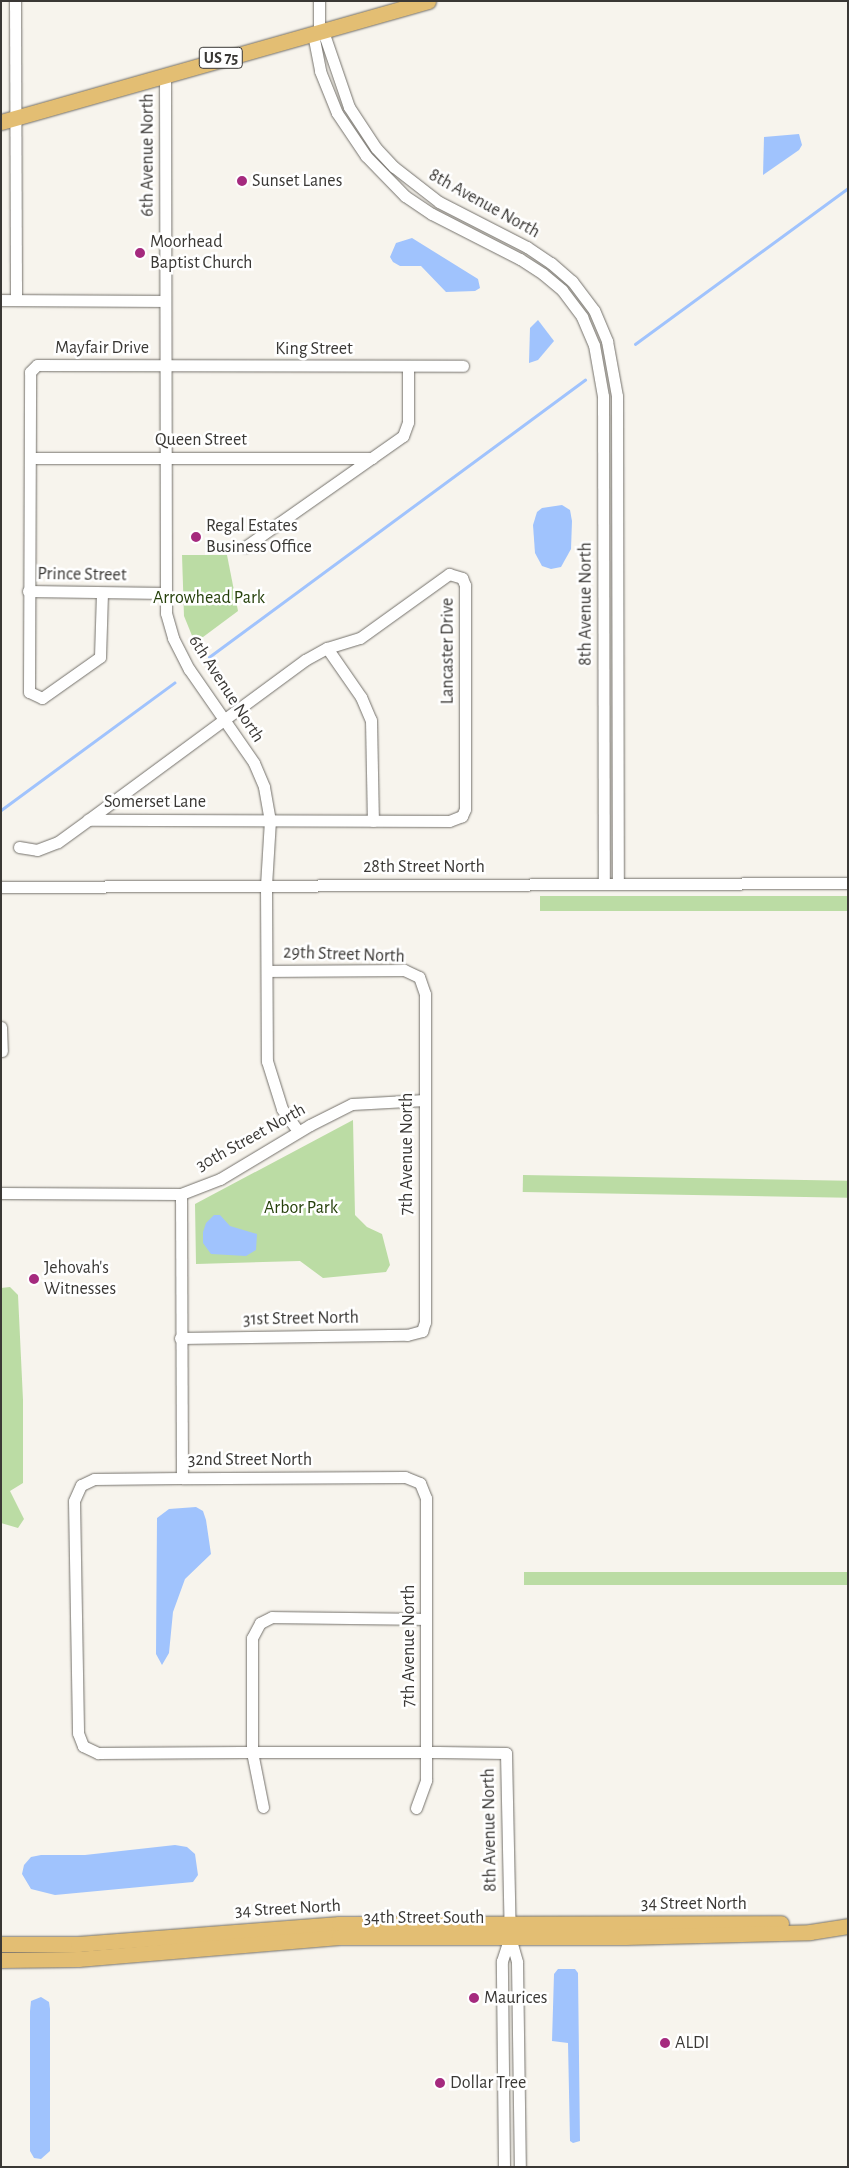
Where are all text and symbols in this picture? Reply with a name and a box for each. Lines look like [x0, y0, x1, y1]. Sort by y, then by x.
road number: US 75 [198, 44, 244, 72]
street label: 6th Avenue North [137, 93, 159, 217]
street label: 8th Avenue North [425, 165, 543, 243]
place label: Sunset Lanes [252, 170, 342, 192]
marker: Sunset Lanes [236, 175, 248, 187]
place label: Moorhead Baptist Church [150, 232, 252, 274]
marker: Moorhead Baptist Church [134, 247, 146, 259]
street label: Mayfair Drive [55, 337, 149, 359]
street label: King Street [275, 338, 353, 360]
street label: Queen Street [155, 429, 247, 451]
place label: Regal Estates Business Office [206, 516, 312, 558]
marker: Regal Estates Business Office [190, 531, 202, 543]
street label: 8th Avenue North [575, 542, 597, 666]
street label: Prince Street [37, 563, 127, 587]
park label: Arrowhead Park [153, 587, 265, 609]
street label: Lancaster Drive [437, 598, 459, 704]
street label: 6th Avenue North [183, 631, 269, 747]
street label: Somerset Lane [104, 791, 206, 813]
street label: 28th Street North [363, 856, 485, 878]
street label: 29th Street North [283, 942, 405, 968]
street label: 7th Avenue North [396, 1093, 418, 1215]
street label: 30th Street North [192, 1099, 310, 1177]
park label: Arbor Park [264, 1197, 338, 1219]
place label: Jehovah's Witnesses [44, 1258, 116, 1300]
marker: Jehovah's Witnesses [28, 1273, 40, 1285]
street label: 31st Street North [243, 1307, 359, 1331]
street label: 32nd Street North [188, 1449, 312, 1471]
street label: 7th Avenue North [398, 1585, 420, 1707]
street label: 8th Avenue North [478, 1768, 502, 1892]
street label: 34 Street North [641, 1893, 747, 1915]
street label: 34 Street North [235, 1895, 341, 1923]
street label: 34th Street South [364, 1907, 484, 1929]
place label: Maurices [484, 1987, 547, 2009]
marker: Maurices [468, 1992, 480, 2004]
place label: ALDI [675, 2032, 709, 2054]
marker: ALDI [659, 2037, 671, 2049]
place label: Dollar Tree [450, 2072, 526, 2094]
marker: Dollar Tree [434, 2077, 446, 2089]

